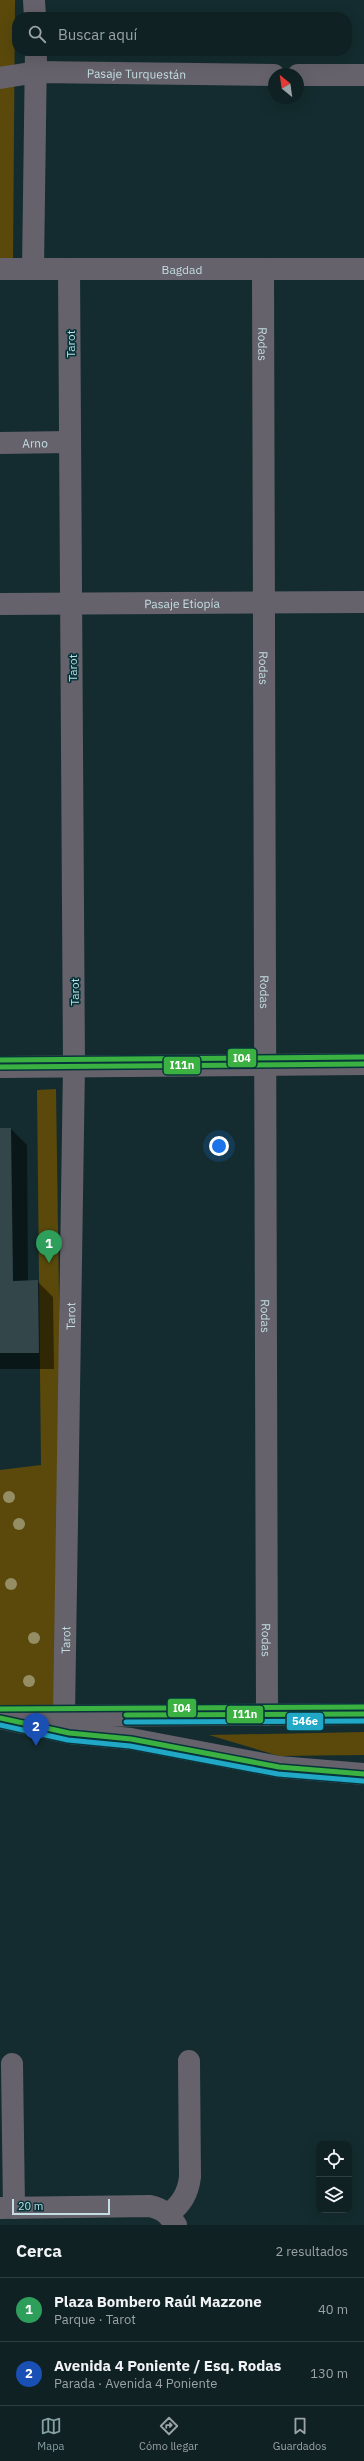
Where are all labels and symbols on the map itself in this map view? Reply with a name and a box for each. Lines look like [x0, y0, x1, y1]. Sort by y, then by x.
street label: Pasaje Turquestán [87, 65, 186, 81]
north arrow [268, 68, 304, 104]
street label: Bagdad [162, 262, 202, 277]
street label: Rodas [256, 327, 271, 361]
street label: Tarot [63, 330, 78, 358]
street label: Arno [22, 435, 48, 450]
street label: Pasaje Etiopía [144, 595, 220, 611]
street label: Rodas [257, 651, 272, 685]
street label: Tarot [65, 654, 80, 682]
street label: Rodas [257, 975, 273, 1009]
street label: Tarot [67, 978, 82, 1006]
line badge: I04 [227, 1048, 257, 1068]
text: I04 [233, 1051, 251, 1065]
line badge: I11n [163, 1056, 201, 1075]
text: I11n [170, 1058, 194, 1072]
your location [209, 1136, 229, 1156]
pin: 1 [36, 1230, 62, 1263]
street label: Rodas [258, 1299, 273, 1333]
street label: Tarot [62, 1302, 78, 1330]
street label: Rodas [259, 1623, 274, 1657]
street label: Tarot [57, 1626, 73, 1654]
line badge: I04 [167, 1698, 197, 1718]
text: I04 [173, 1701, 191, 1715]
line badge: I11n [226, 1705, 264, 1724]
text: I11n [233, 1707, 257, 1721]
line badge: 546e [286, 1712, 324, 1731]
pin: 2 [23, 1713, 49, 1746]
text: 546e [292, 1714, 318, 1728]
scale bar [12, 2197, 110, 2216]

